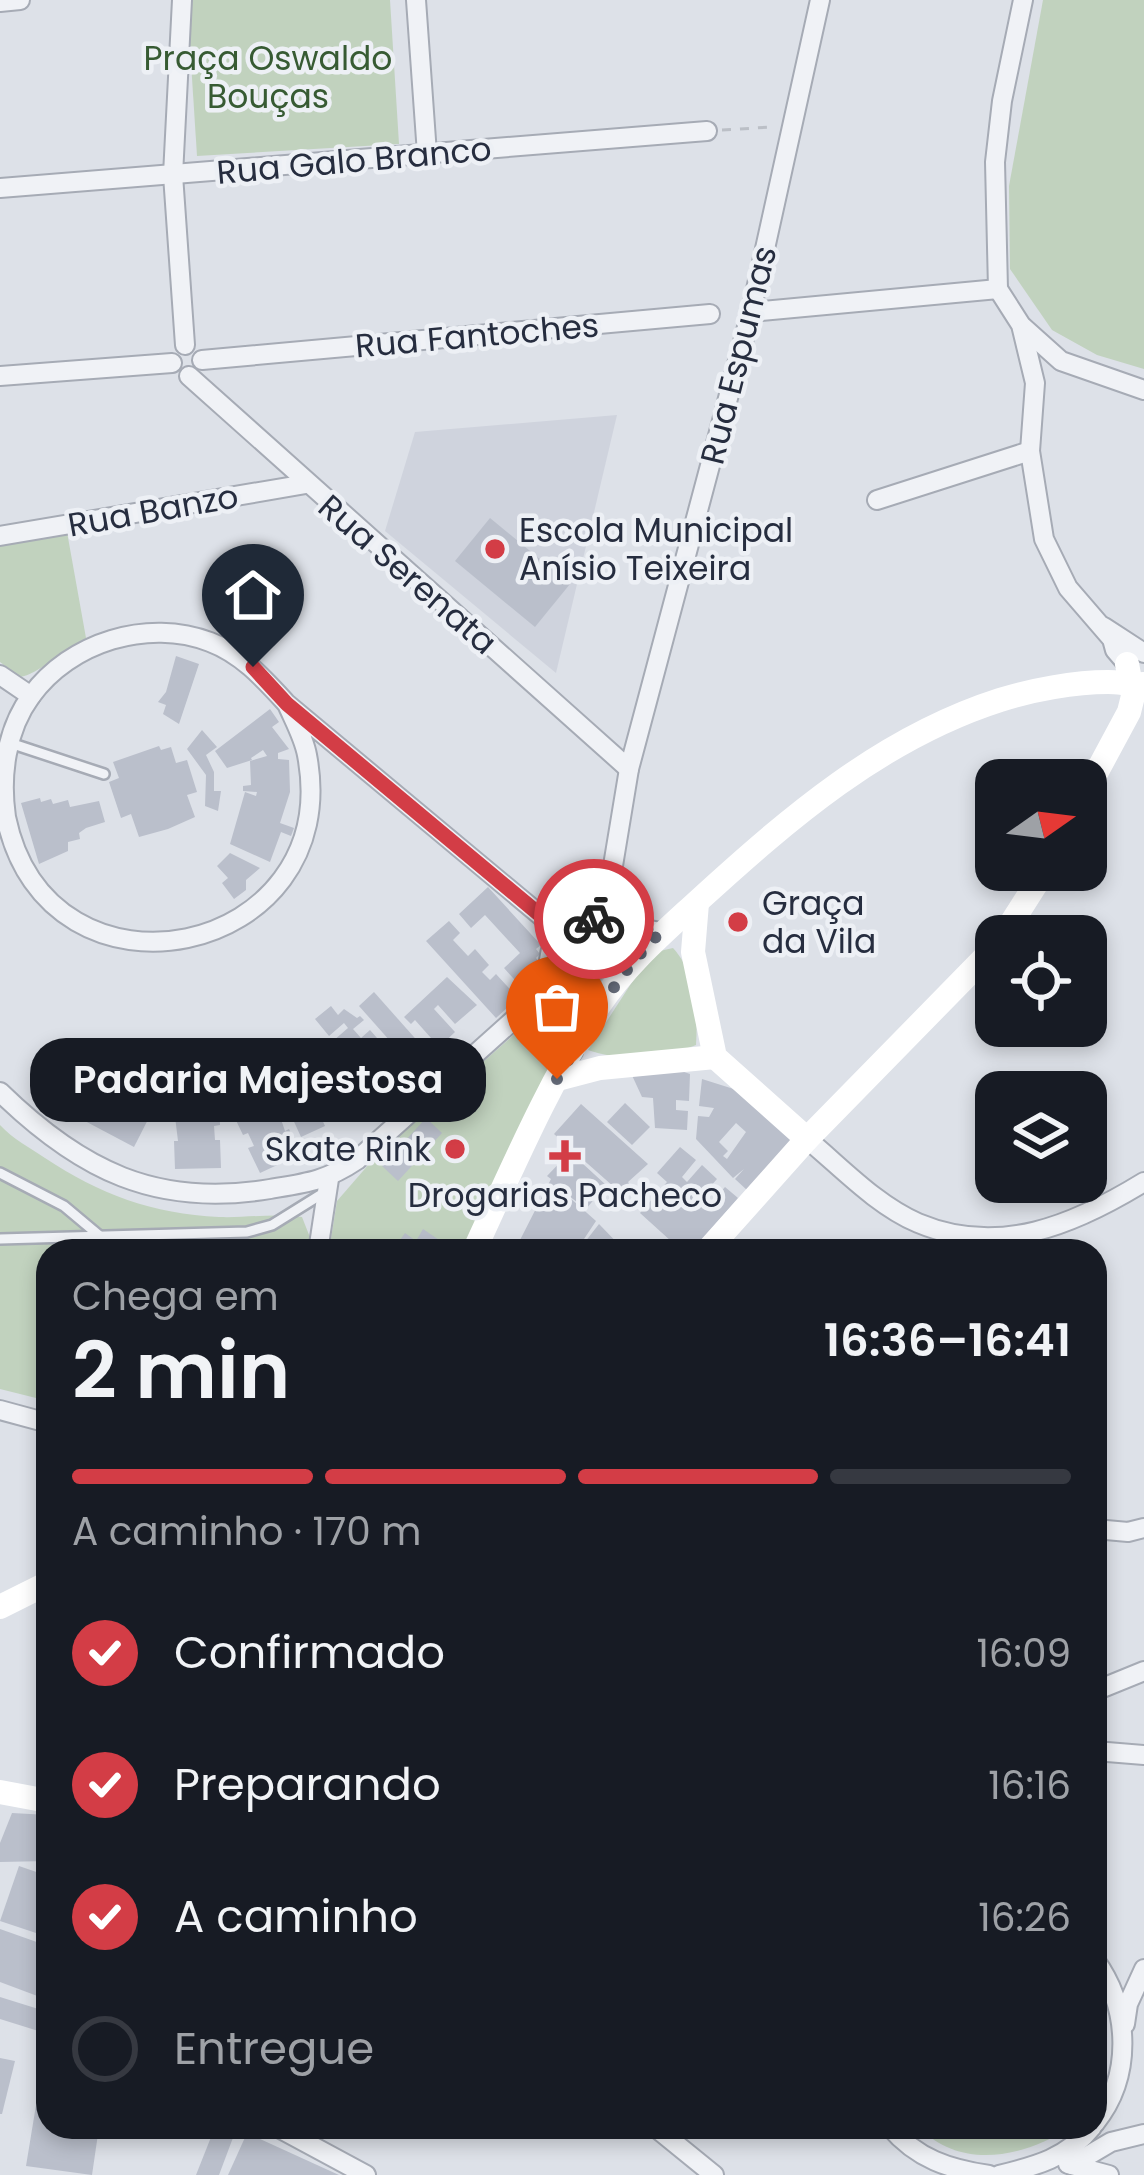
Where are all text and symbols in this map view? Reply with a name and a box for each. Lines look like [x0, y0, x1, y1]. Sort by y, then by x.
park label: Praça Oswaldo Bouças [144, 35, 392, 120]
street label: Rua Galo Branco [215, 125, 493, 196]
street label: Rua Espumas [689, 241, 788, 469]
street label: Rua Fantoches [353, 301, 601, 370]
street label: Rua Banzo [64, 472, 242, 549]
street label: Rua Serenata [308, 484, 507, 665]
place label: Escola Municipal Anísio Teixeira [519, 507, 793, 592]
marker: Escola Municipal Anísio Teixeira [482, 536, 508, 562]
pin [202, 544, 304, 667]
icon: home [220, 562, 286, 628]
north arrow [975, 759, 1107, 891]
map controls [975, 759, 1107, 1203]
courier [534, 859, 654, 979]
place label: Graça da Vila [762, 880, 876, 965]
icon: bike [561, 886, 627, 952]
marker: Graça da Vila [725, 909, 751, 935]
button: locate [975, 915, 1107, 1047]
pin [506, 956, 608, 1079]
icon: bag [524, 974, 590, 1040]
callout: Padaria Majestosa [29, 1037, 485, 1121]
text: Padaria Majestosa [73, 1052, 443, 1107]
button: layers [975, 1071, 1107, 1203]
place label: Skate Rink [265, 1126, 431, 1173]
marker: Skate Rink [442, 1136, 468, 1162]
marker: Drogarias Pacheco [552, 1143, 578, 1169]
place label: Drogarias Pacheco [408, 1172, 722, 1219]
text: Chega em [72, 1269, 279, 1324]
text: 16:36–16:41 [824, 1309, 1071, 1372]
text: 2 min [72, 1316, 290, 1425]
text: A caminho · 170 m [72, 1504, 421, 1559]
icon: check [72, 1620, 138, 1686]
text: Confirmado [174, 1621, 445, 1684]
text: 16:09 [976, 1626, 1071, 1681]
icon: check [72, 1752, 138, 1818]
text: Preparando [174, 1753, 441, 1816]
text: 16:16 [988, 1758, 1071, 1813]
icon: check [72, 1884, 138, 1950]
text: A caminho [174, 1885, 418, 1948]
text: 16:26 [978, 1890, 1071, 1945]
text: Entregue [174, 2017, 374, 2080]

